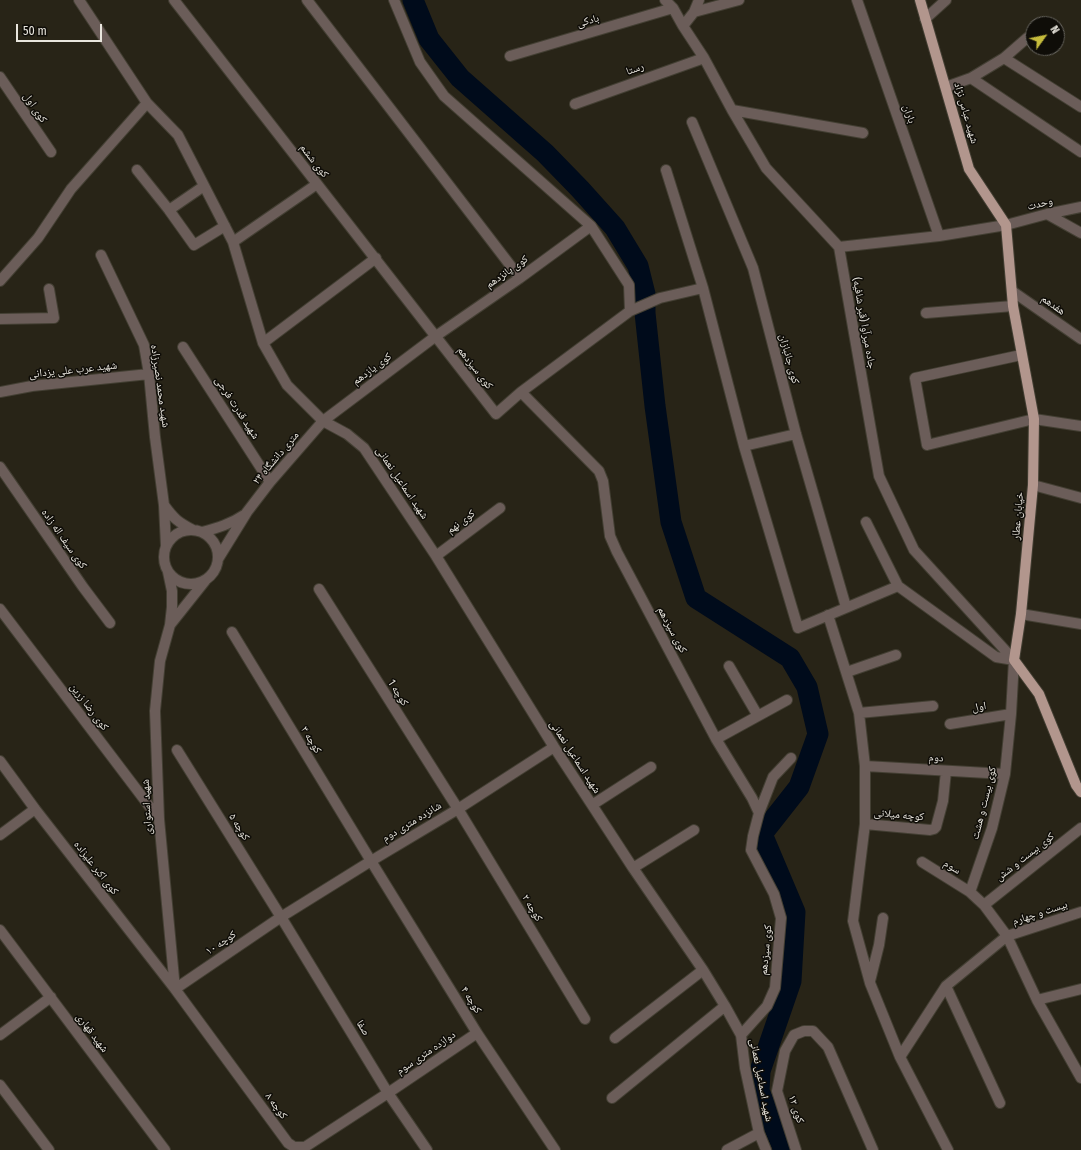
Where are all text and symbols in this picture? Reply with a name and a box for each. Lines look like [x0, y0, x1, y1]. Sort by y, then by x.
street label: بادکی [575, 12, 601, 30]
scale bar [18, 16, 104, 42]
north arrow [1025, 16, 1065, 56]
text: N [1047, 23, 1062, 36]
text: 50 m [23, 24, 47, 38]
street label: رستا [624, 60, 646, 78]
street label: شهید عباس نژاد [951, 81, 981, 145]
street label: کوی اول [20, 90, 50, 126]
street label: باران [900, 103, 918, 125]
street label: کوی ششم [297, 141, 331, 181]
street label: وحدت [1026, 194, 1054, 214]
street label: کوی پانزدهم [483, 253, 531, 291]
street label: جاده میرآوا (قبر شافیه) [849, 276, 879, 370]
street label: هفدهم [1038, 292, 1068, 318]
street label: کوی جانبازان [776, 333, 802, 385]
street label: شهید محمد نصیرزاده [148, 344, 172, 428]
street label: کوی سیزدهم [454, 344, 496, 392]
street label: کوی یازدهم [350, 350, 394, 388]
street label: شهید عرب علی یزدانی [28, 359, 118, 381]
street label: شهید قدرت فرجی [212, 374, 262, 442]
street label: ۲۴ متری دانشگاه [250, 429, 302, 487]
street label: شهید اسماعیل نعمانی [373, 444, 431, 522]
street label: خیابان عطار [1009, 491, 1027, 541]
street label: کوی سیف اله زاده [38, 506, 90, 572]
street label: کوی نهم [444, 507, 478, 537]
street label: کوی سیزدهم [654, 605, 690, 655]
street label: کوچه 1 [385, 677, 411, 709]
street label: کوی رضا زرین [67, 681, 111, 733]
street label: اول [971, 699, 987, 715]
street label: شهید اسماعیل نعمانی [546, 718, 604, 796]
street label: کوچه ۳ [298, 724, 324, 756]
street label: دوم [928, 751, 944, 765]
street label: کوی بیست و هشت [969, 765, 999, 841]
street label: شهید استواری [139, 779, 155, 835]
street label: شانزده متری دوم [380, 799, 444, 845]
street label: کوچه میلانی [873, 806, 925, 824]
street label: کوچه ۵ [226, 811, 252, 843]
street label: کوی بیست و شش [993, 830, 1057, 884]
street label: کوی اکبر علیزاده [71, 838, 121, 898]
street label: سوم [941, 857, 963, 877]
street label: کوچه ۲ [519, 892, 545, 924]
street label: بیست و چهارم [1011, 898, 1069, 928]
street label: کوی سیزدهم [757, 924, 775, 976]
street label: کوچه ۱۰ [203, 928, 239, 958]
street label: کوچه ۴ [458, 984, 484, 1016]
street label: شهید قهاری [73, 1011, 111, 1055]
street label: صفا [353, 1018, 373, 1038]
street label: دوازده متری سوم [394, 1028, 458, 1078]
street label: شهید اسماعیل نعمانی [746, 1037, 776, 1123]
street label: کوچه ۸ [262, 1090, 290, 1122]
street label: کوی ۱۲ [785, 1093, 807, 1125]

